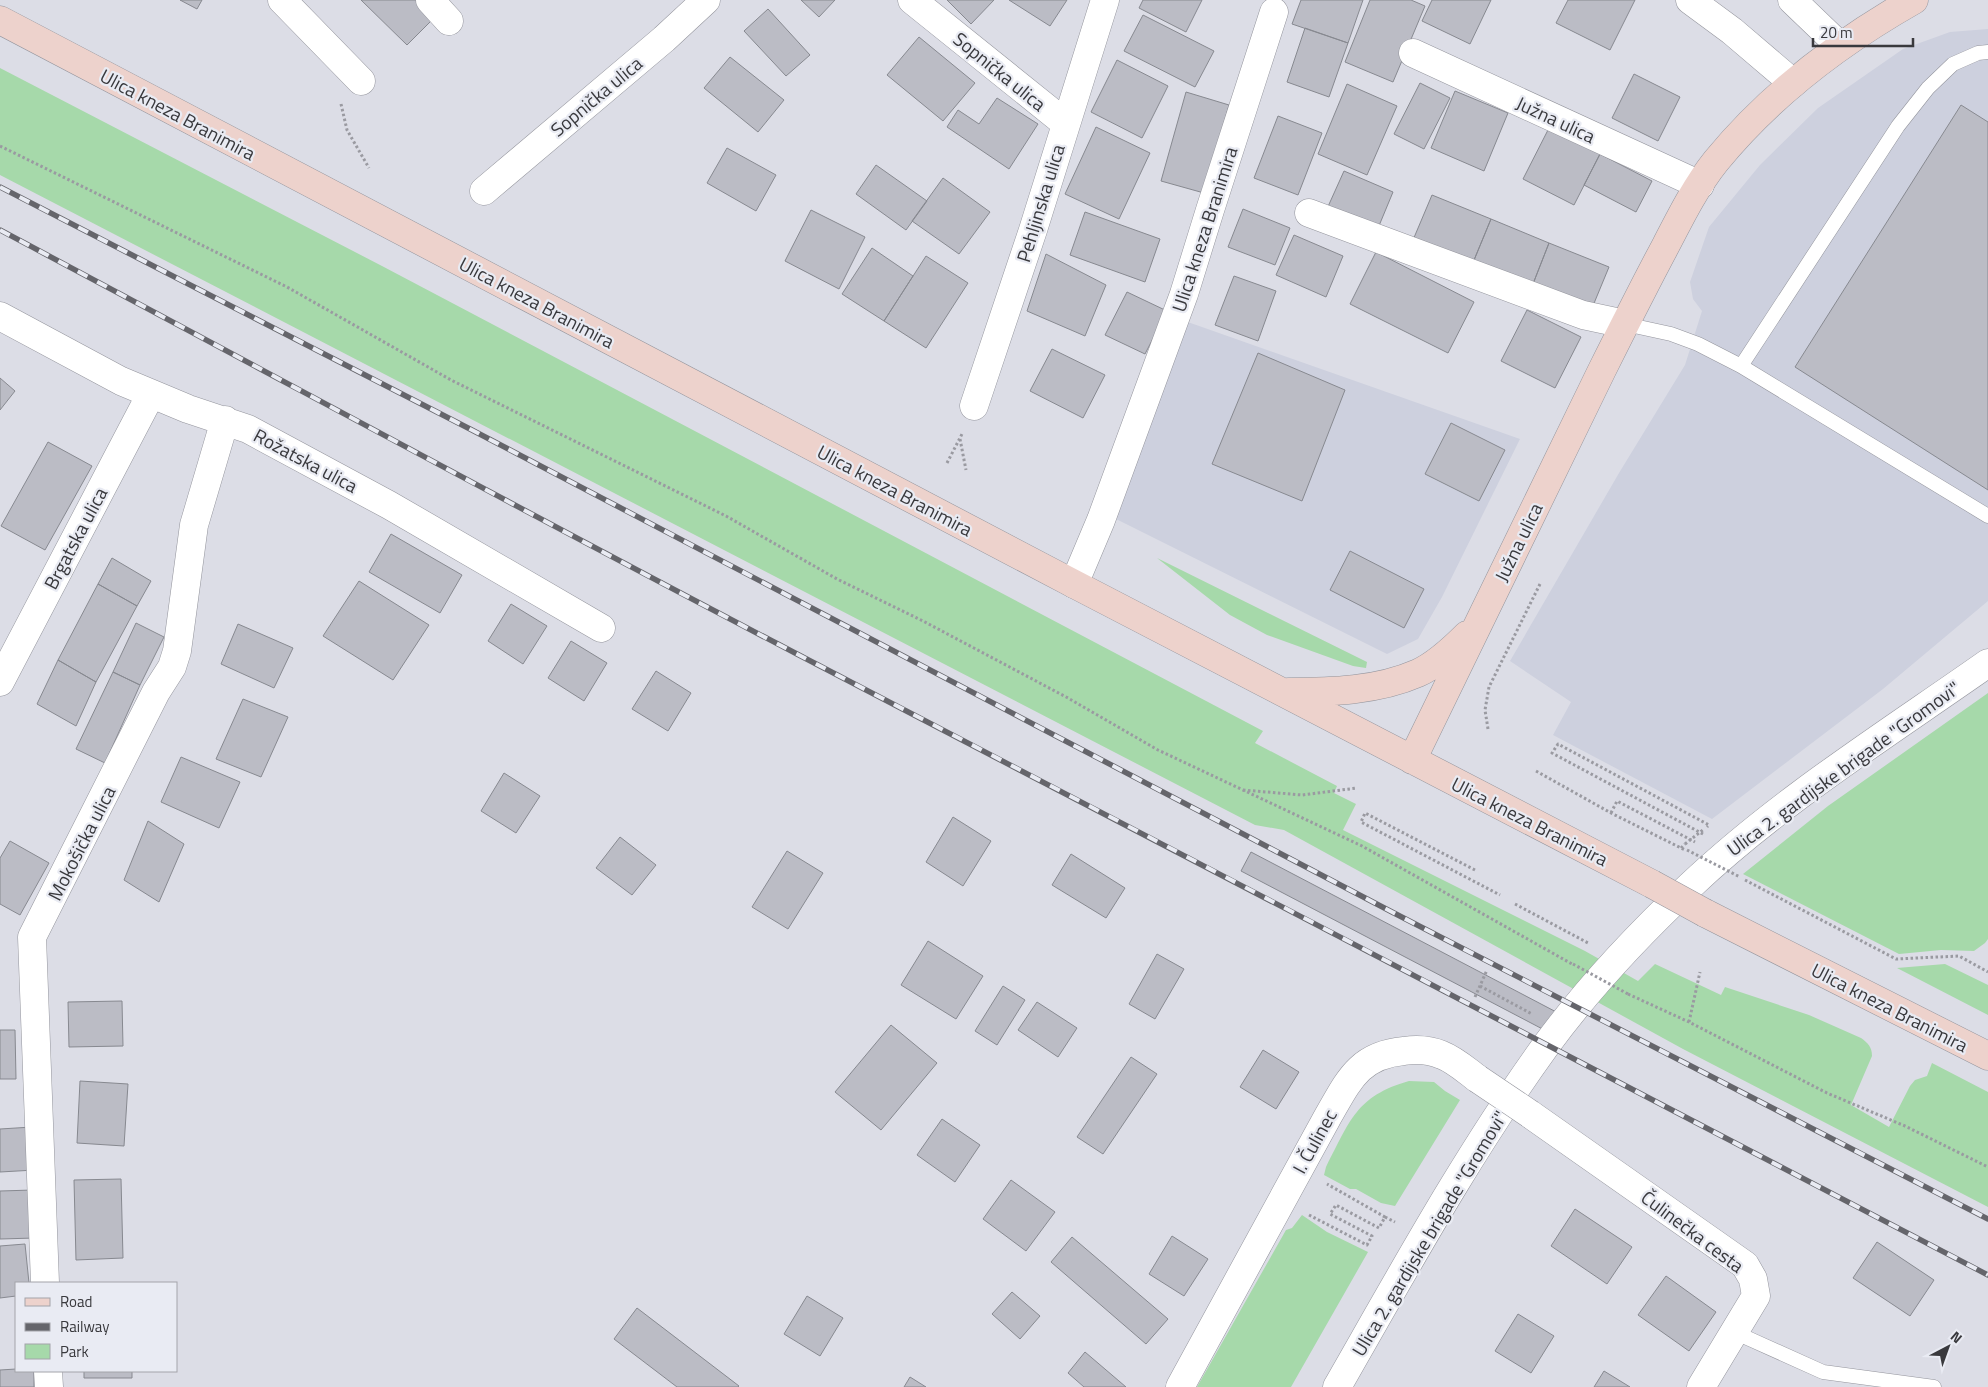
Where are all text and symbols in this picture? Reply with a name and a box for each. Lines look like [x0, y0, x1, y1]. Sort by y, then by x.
scale bar [1813, 15, 1913, 47]
text: 20 m [1820, 21, 1853, 44]
street label: Sopnička ulica [947, 24, 1053, 118]
street label: Sopnička ulica [544, 49, 649, 143]
street label: Ulica kneza Branimira [95, 61, 261, 167]
street label: Južna ulica [1512, 88, 1601, 150]
street label: Pehljinska ulica [1008, 140, 1072, 266]
street label: Ulica kneza Branimira [1164, 142, 1245, 315]
street label: Ulica kneza Branimira [454, 249, 620, 355]
street label: Rožatska ulica [249, 420, 364, 500]
street label: Ulica kneza Branimira [812, 437, 978, 543]
street label: Brgatska ulica [36, 481, 114, 594]
street label: Južna ulica [1486, 497, 1550, 586]
street label: Ulica 2. gardijske brigade "Gromovi" [1720, 673, 1966, 863]
street label: Ulica kneza Branimira [1447, 769, 1614, 873]
street label: Mokošička ulica [40, 780, 123, 905]
street label: Ulica kneza Branimira [1807, 955, 1974, 1059]
street label: I. Čulinec [1284, 1103, 1344, 1179]
street label: Ulica 2. gardijske brigade "Gromovi" [1344, 1105, 1514, 1361]
street label: Čulinečka cesta [1635, 1183, 1751, 1280]
legend [15, 1282, 178, 1372]
text: Road [60, 1290, 92, 1313]
text: Railway [60, 1315, 110, 1338]
north arrow [1923, 1322, 1973, 1372]
text: N [1946, 1326, 1967, 1348]
text: Park [60, 1340, 89, 1363]

